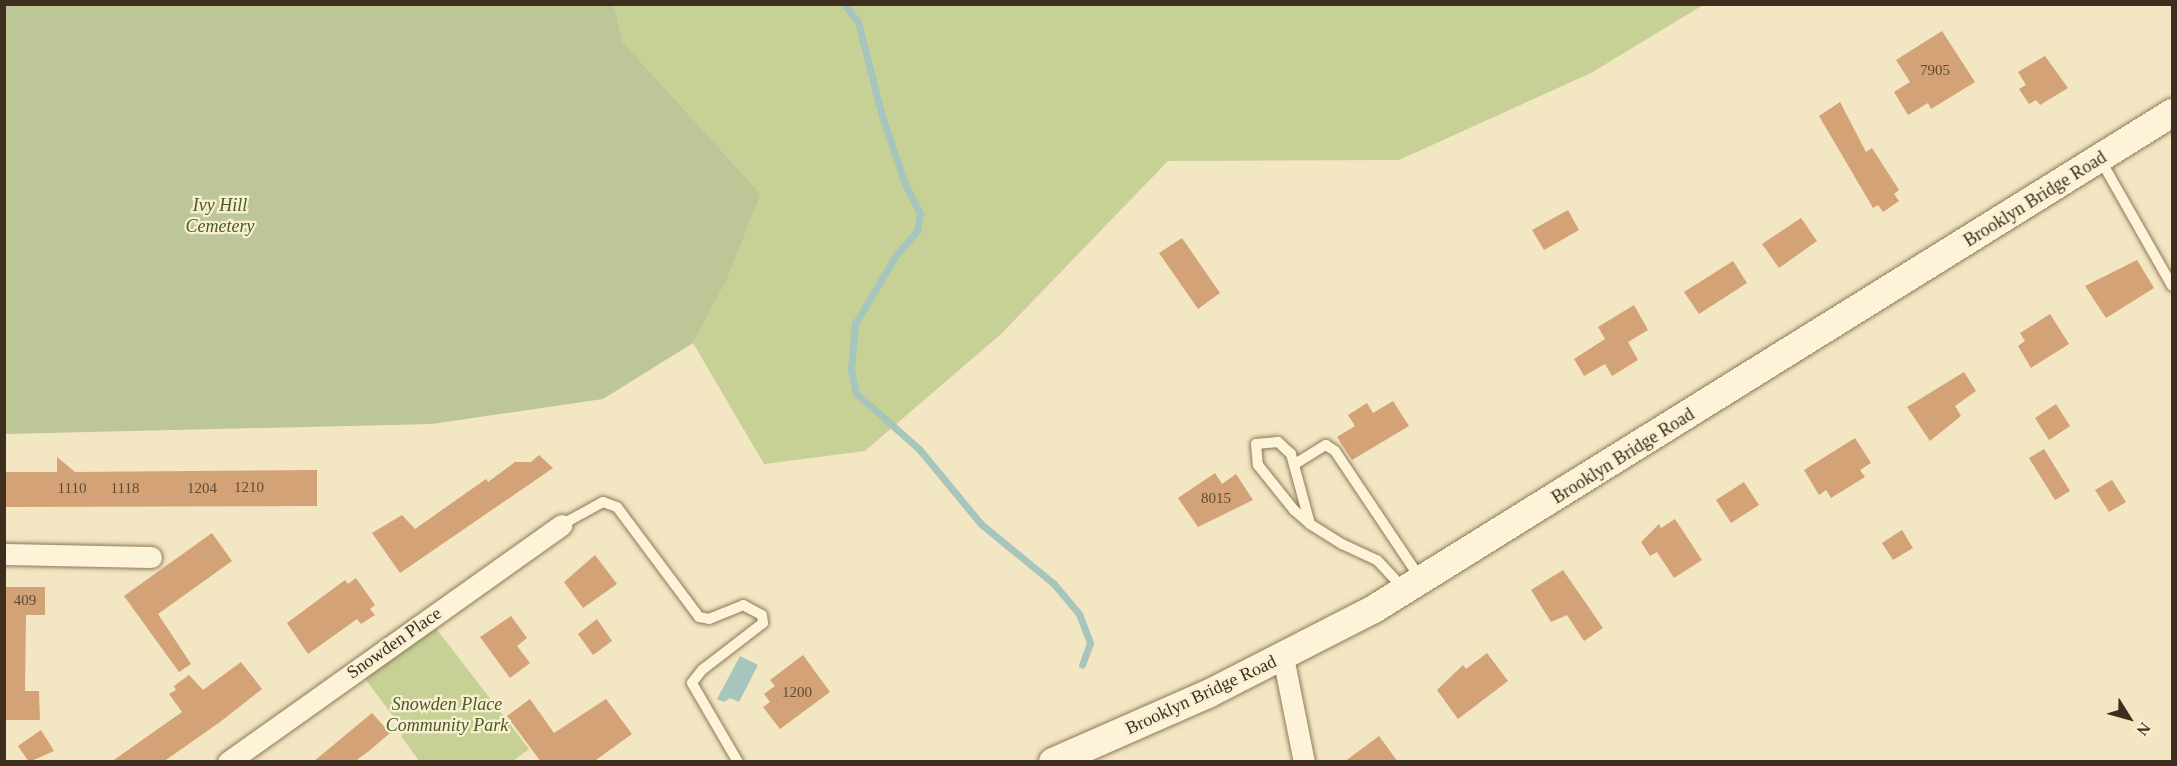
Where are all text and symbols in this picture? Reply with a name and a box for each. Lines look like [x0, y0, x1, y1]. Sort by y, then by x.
house number: 7905 [1920, 62, 1950, 80]
street label: Brooklyn Bridge Road [1960, 146, 2110, 252]
park label: Ivy Hill Cemetery [186, 195, 254, 238]
street label: Brooklyn Bridge Road [1548, 403, 1698, 509]
house number: 1210 [234, 479, 264, 497]
house number: 1110 [58, 480, 86, 498]
house number: 1118 [111, 480, 139, 498]
house number: 1204 [187, 480, 217, 498]
house number: 8015 [1201, 490, 1231, 508]
house number: 409 [14, 592, 36, 610]
street label: Snowden Place [343, 602, 445, 684]
street label: Brooklyn Bridge Road [1122, 651, 1280, 739]
house number: 1200 [782, 684, 812, 702]
north arrow [2099, 688, 2159, 748]
park label: Snowden Place Community Park [386, 694, 508, 736]
text: N [2134, 719, 2154, 739]

